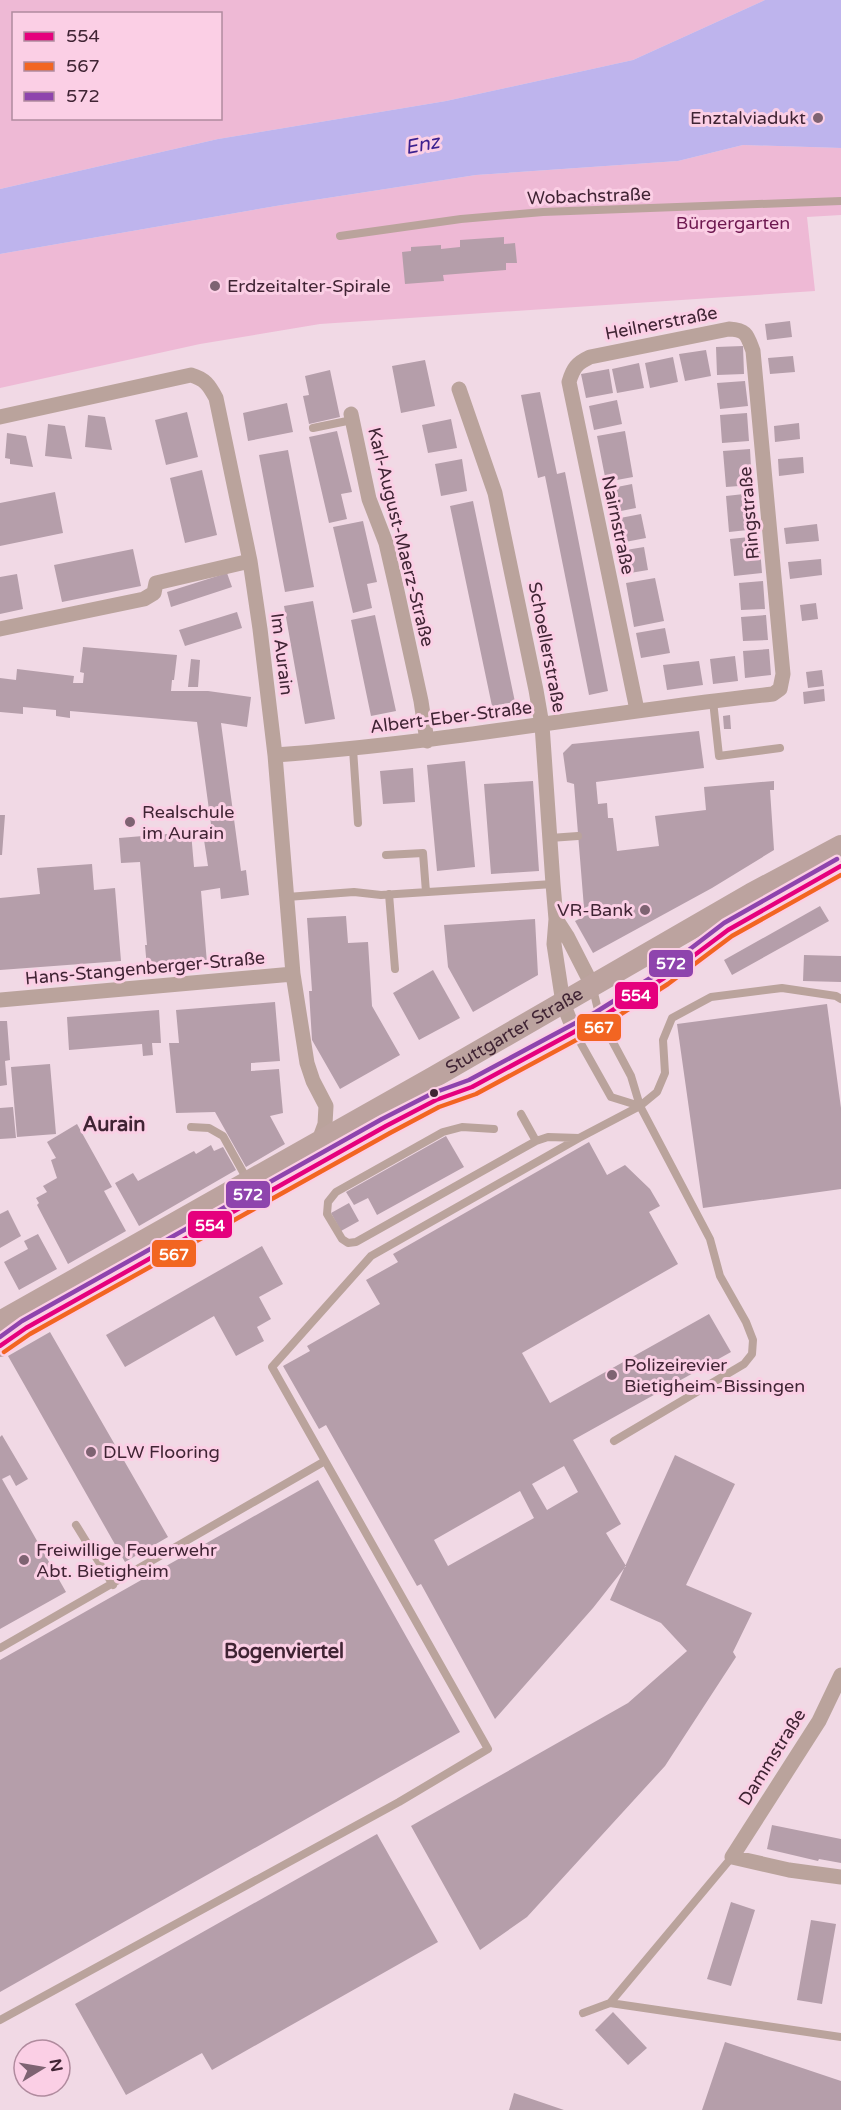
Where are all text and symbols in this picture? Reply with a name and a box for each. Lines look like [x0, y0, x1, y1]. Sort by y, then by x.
legend [12, 12, 222, 120]
text: 554 [66, 25, 100, 47]
text: 567 [66, 55, 100, 77]
text: 572 [66, 85, 100, 107]
place label: Enztalviadukt [690, 107, 806, 129]
marker: Enztalviadukt [811, 111, 825, 125]
water label: Enz [403, 129, 444, 160]
street label: Wobachstraße [527, 183, 651, 209]
park label: Bürgergarten [676, 212, 790, 234]
place label: Erdzeitalter-Spirale [227, 275, 391, 297]
marker: Erdzeitalter-Spirale [208, 279, 222, 293]
street label: Heilnerstraße [603, 301, 719, 345]
street label: Karl-August-Maerz-Straße [363, 425, 439, 649]
street label: Ringstraße [734, 466, 764, 560]
street label: Nairnstraße [597, 474, 639, 576]
street label: Schoellerstraße [524, 580, 570, 714]
street label: Im Aurain [266, 612, 298, 696]
street label: Albert-Eber-Straße [369, 696, 533, 738]
place label: Realschule im Aurain [142, 801, 234, 844]
marker: Realschule im Aurain [123, 815, 137, 829]
place label: VR-Bank [557, 899, 633, 921]
marker: VR-Bank [638, 903, 652, 917]
street label: Hans-Stangenberger-Straße [24, 947, 266, 989]
line badge: 572 [648, 949, 694, 978]
text: 572 [656, 954, 686, 974]
line badge: 554 [614, 981, 659, 1010]
street label: Stuttgarter Straße [442, 982, 587, 1079]
text: 554 [621, 986, 651, 1006]
line badge: 567 [576, 1013, 622, 1042]
text: 567 [584, 1018, 614, 1038]
unlabelled marker [428, 1087, 440, 1099]
district label: Aurain [83, 1113, 145, 1137]
line badge: 572 [225, 1180, 271, 1209]
text: 572 [233, 1185, 263, 1205]
line badge: 554 [187, 1210, 233, 1239]
text: 554 [195, 1216, 225, 1236]
line badge: 567 [151, 1239, 197, 1268]
text: 567 [159, 1245, 189, 1265]
place label: Polizeirevier Bietigheim-Bissingen [624, 1354, 805, 1397]
marker: Polizeirevier Bietigheim-Bissingen [605, 1368, 619, 1382]
place label: DLW Flooring [103, 1441, 220, 1463]
marker: DLW Flooring [84, 1445, 98, 1459]
place label: Freiwillige Feuerwehr Abt. Bietigheim [36, 1539, 217, 1582]
marker: Freiwillige Feuerwehr Abt. Bietigheim [17, 1553, 31, 1567]
district label: Bogenviertel [224, 1640, 344, 1664]
street label: Dammstraße [734, 1704, 810, 1810]
north arrow [12, 2038, 72, 2098]
text: N [45, 2057, 67, 2074]

